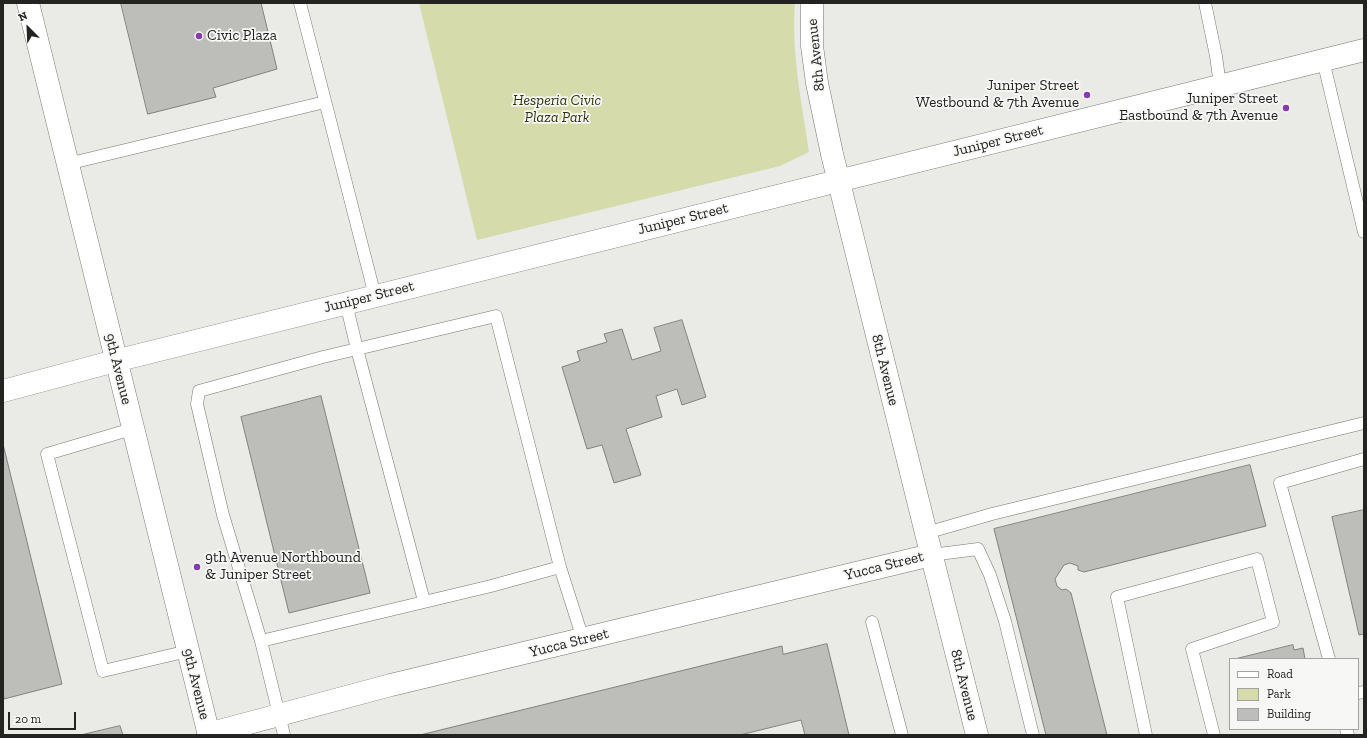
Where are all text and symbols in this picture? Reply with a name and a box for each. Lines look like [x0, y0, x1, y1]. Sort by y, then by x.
north arrow [8, 8, 48, 48]
text: N [16, 9, 29, 24]
street label: 8th Avenue [803, 18, 829, 92]
place label: Civic Plaza [207, 27, 277, 45]
marker: Civic Plaza [194, 31, 204, 41]
place label: Juniper Street Westbound & 7th Avenue [916, 77, 1079, 112]
marker: Juniper Street Westbound & 7th Avenue [1082, 90, 1092, 100]
place label: Juniper Street Eastbound & 7th Avenue [1119, 90, 1278, 125]
park label: Hesperia Civic Plaza Park [513, 92, 601, 127]
marker: Juniper Street Eastbound & 7th Avenue [1281, 103, 1291, 113]
street label: Juniper Street [951, 121, 1045, 161]
street label: Juniper Street [636, 199, 730, 239]
street label: Juniper Street [322, 277, 416, 317]
street label: 9th Avenue [100, 331, 136, 407]
street label: 8th Avenue [867, 332, 903, 408]
street label: Yucca Street [843, 547, 925, 585]
place label: 9th Avenue Northbound & Juniper Street [205, 549, 361, 584]
marker: 9th Avenue Northbound & Juniper Street [192, 562, 202, 572]
street label: Yucca Street [528, 624, 610, 662]
street label: 9th Avenue [178, 646, 214, 722]
street label: 8th Avenue [946, 647, 982, 723]
legend [1229, 658, 1359, 730]
text: Road [1267, 667, 1293, 681]
text: Park [1267, 687, 1291, 701]
scale bar [10, 704, 78, 730]
text: Building [1267, 707, 1311, 721]
text: 20 m [15, 712, 41, 726]

